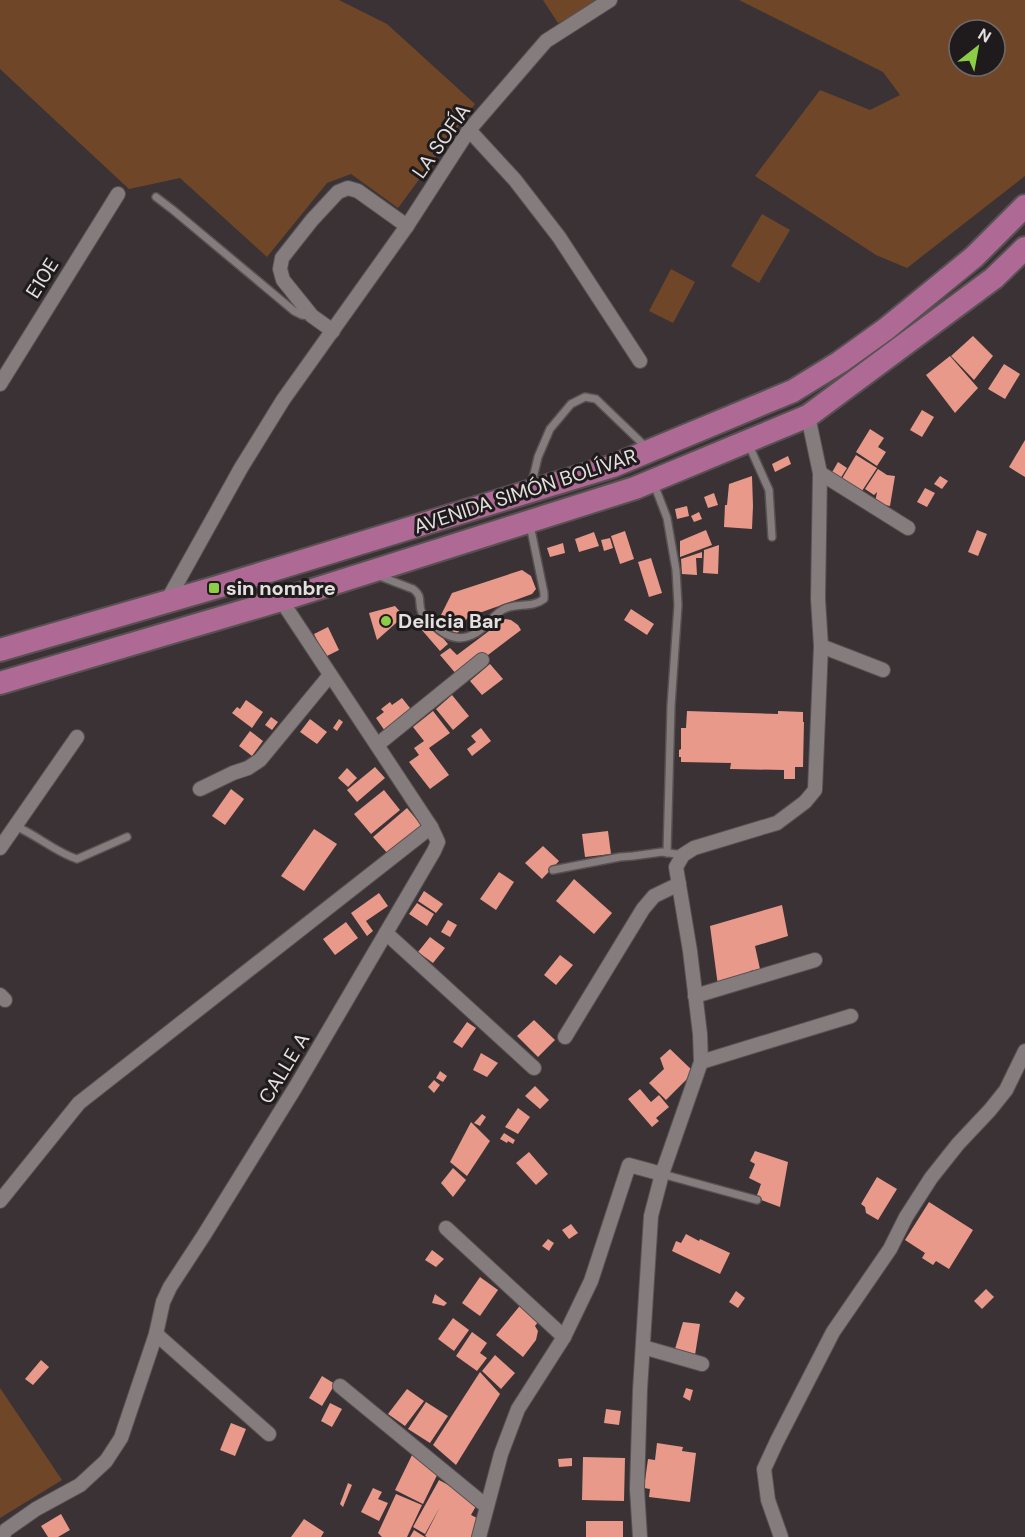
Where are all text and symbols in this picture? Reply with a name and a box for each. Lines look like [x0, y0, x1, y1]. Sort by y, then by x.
north arrow [947, 18, 1007, 78]
text: N [974, 24, 995, 48]
street label: LA SOFÍA [406, 99, 476, 183]
street label: E10E [20, 253, 64, 303]
street label: AVENIDA SIMÓN BOLÍVAR [410, 443, 640, 539]
place label: sin nombre [226, 575, 336, 601]
marker: sin nombre [207, 581, 221, 595]
place label: Delicia Bar [398, 608, 502, 634]
marker: Delicia Bar [379, 614, 393, 628]
street label: CALLE A [253, 1028, 315, 1108]

